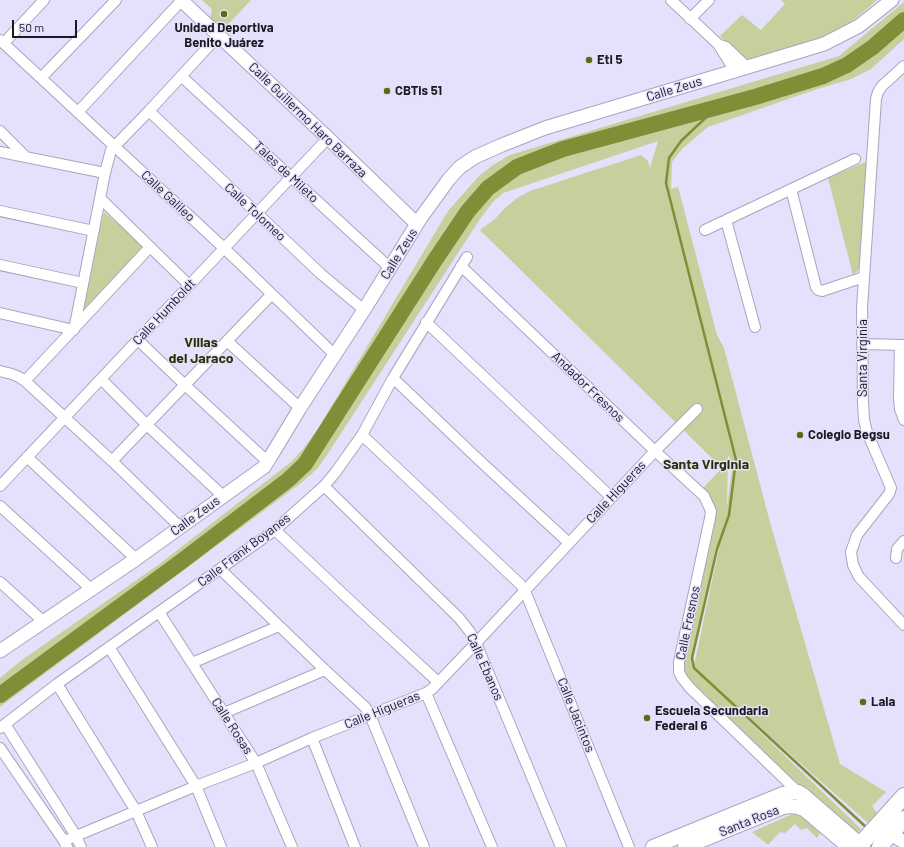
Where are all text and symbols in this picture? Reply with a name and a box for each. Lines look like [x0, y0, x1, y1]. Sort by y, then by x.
marker: Unidad Deportiva Benito Juárez [219, 9, 229, 19]
scale bar [14, 12, 79, 38]
text: 50 m [19, 20, 44, 34]
place label: Unidad Deportiva Benito Juárez [174, 20, 274, 51]
place label: Eti 5 [597, 52, 622, 68]
marker: Eti 5 [584, 55, 594, 65]
street label: Calle Guillermo Haro Barraza [245, 59, 371, 181]
street label: Calle Zeus [644, 73, 704, 105]
place label: CBTis 51 [395, 83, 442, 99]
marker: CBTis 51 [382, 86, 392, 96]
street label: Tales de Mileto [250, 138, 322, 206]
street label: Calle Galileo [138, 167, 198, 225]
street label: Calle Tolomeo [221, 180, 289, 244]
street label: Calle Zeus [377, 226, 421, 282]
street label: Calle Humboldt [129, 276, 199, 348]
street label: Santa Virginia [855, 319, 871, 397]
district label: Villas del Jaraco [168, 334, 234, 366]
street label: Andador Fresnos [548, 348, 628, 426]
place label: Colegio Begsu [808, 427, 890, 443]
marker: Colegio Begsu [795, 430, 805, 440]
district label: Santa Virginia [663, 456, 749, 472]
street label: Calle Higueras [583, 457, 649, 527]
street label: Calle Zeus [167, 493, 223, 539]
street label: Calle Frank Boyanes [195, 510, 293, 590]
street label: Calle Fresnos [673, 585, 703, 661]
street label: Calle Ébanos [463, 631, 507, 703]
street label: Calle Jacintos [554, 675, 598, 755]
street label: Calle Higueras [342, 688, 422, 732]
place label: Lala [871, 694, 895, 710]
street label: Calle Rosas [208, 695, 256, 757]
marker: Lala [858, 697, 868, 707]
place label: Escuela Secundaria Federal 6 [655, 703, 768, 734]
marker: Escuela Secundaria Federal 6 [642, 713, 652, 723]
street label: Santa Rosa [717, 802, 781, 840]

